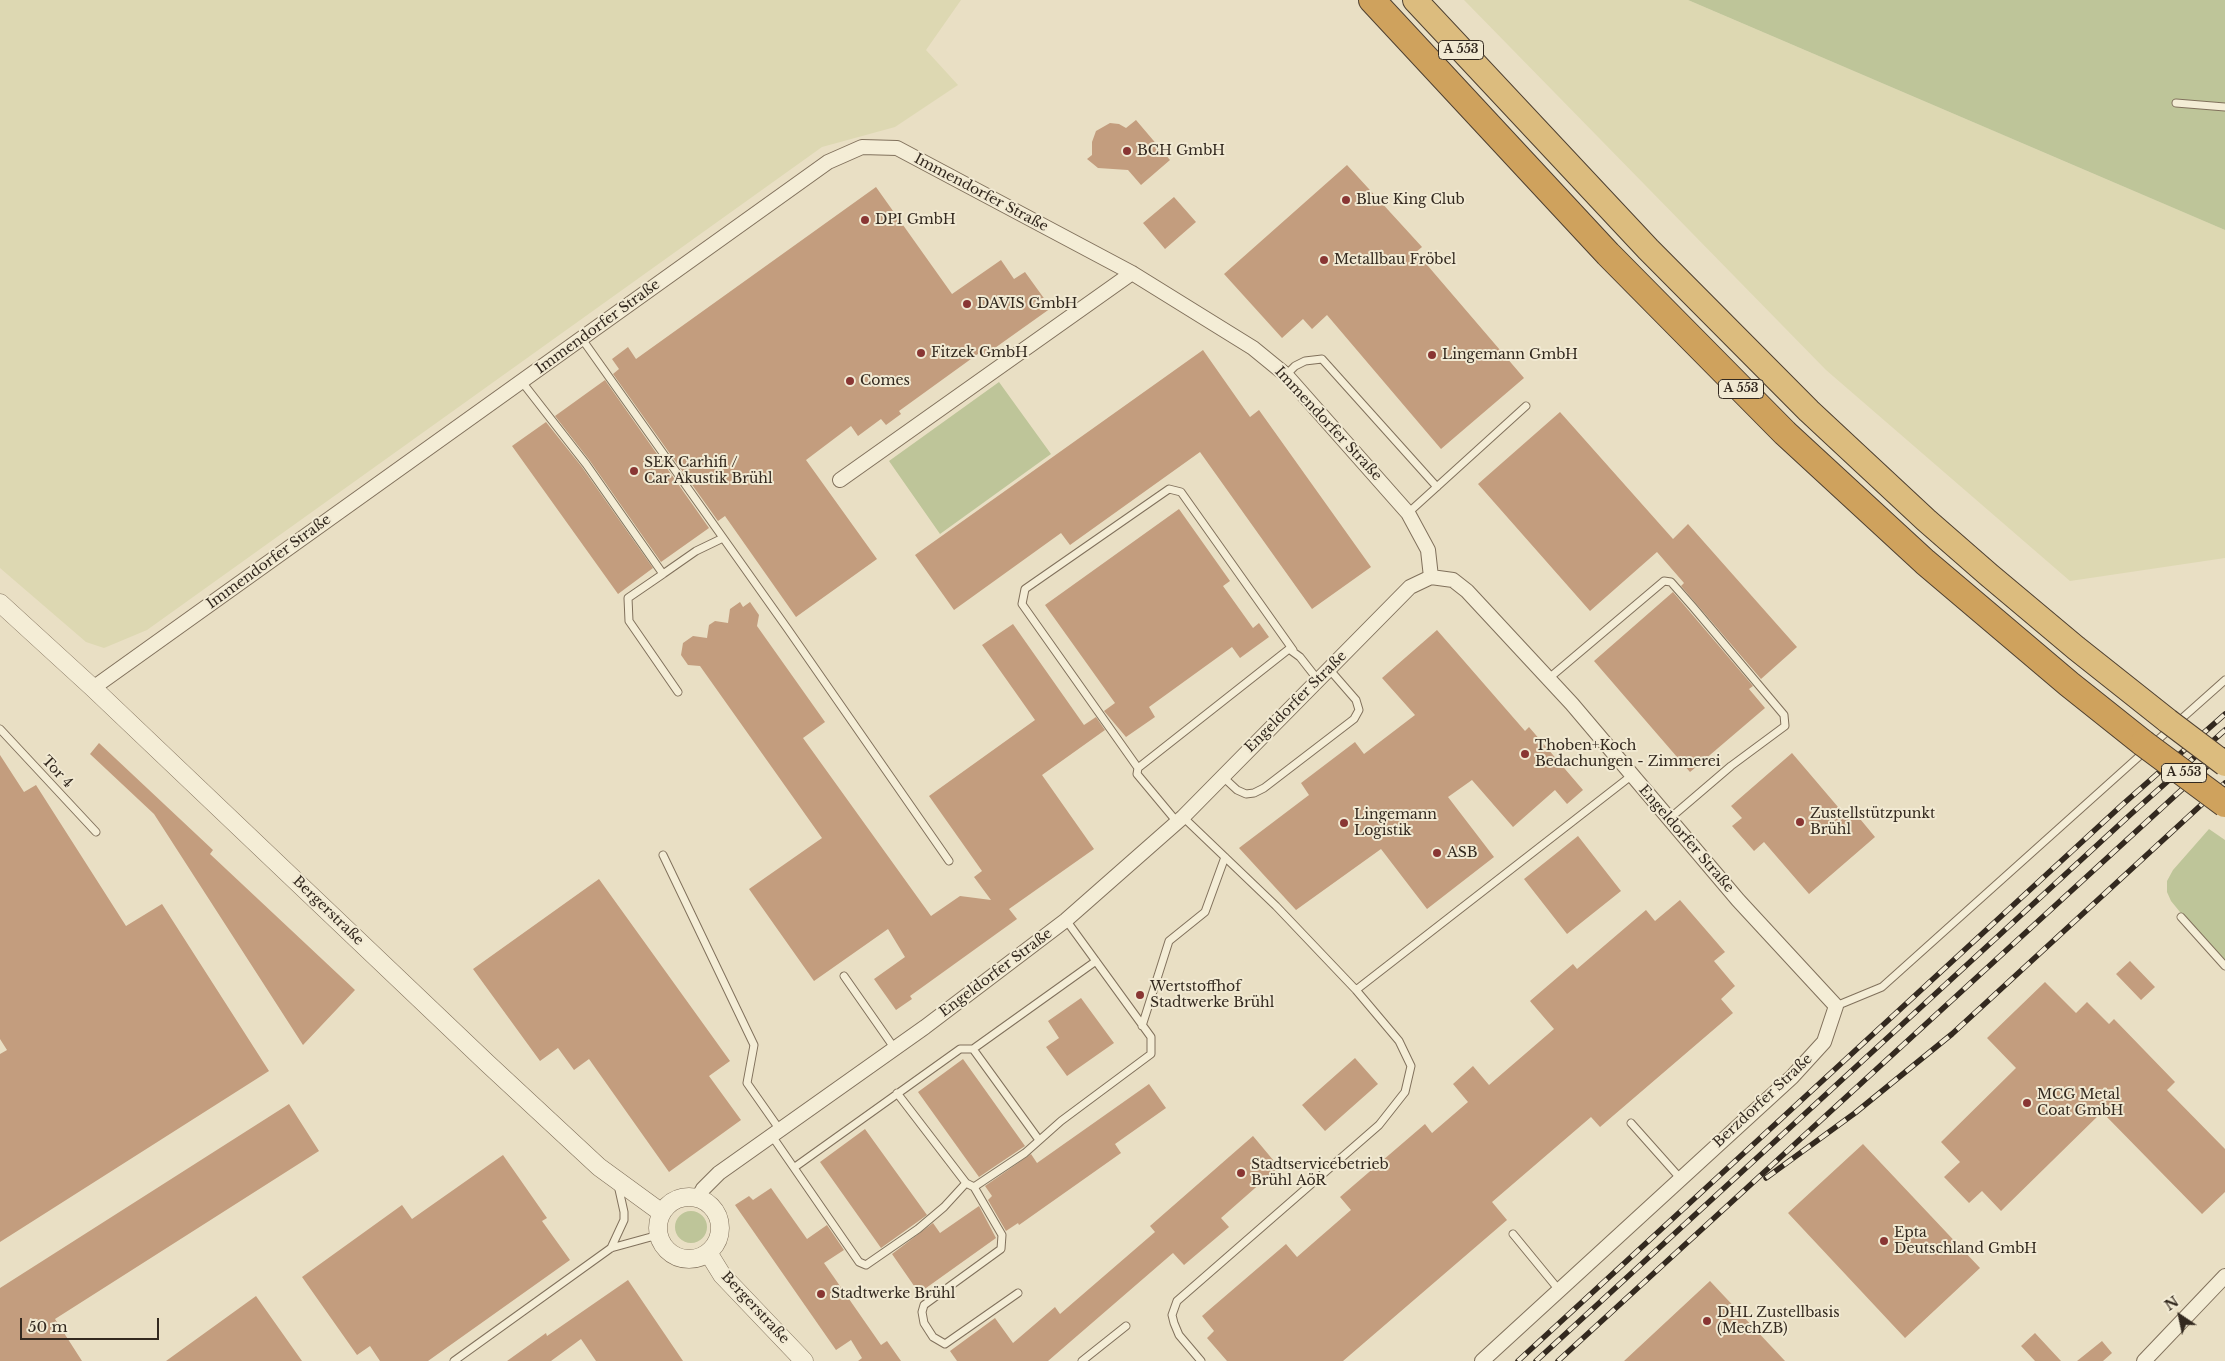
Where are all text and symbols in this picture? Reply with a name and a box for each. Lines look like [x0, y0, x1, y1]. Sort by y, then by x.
road number: A 553 [1438, 40, 1484, 60]
place label: BCH GmbH [1137, 143, 1225, 159]
marker: BCH GmbH [1121, 145, 1133, 157]
street label: Immendorfer Straße [911, 151, 1051, 235]
place label: Blue King Club [1356, 192, 1465, 208]
marker: Blue King Club [1340, 194, 1352, 206]
place label: DPI GmbH [875, 212, 956, 228]
marker: DPI GmbH [859, 214, 871, 226]
place label: Metallbau Fröbel [1334, 252, 1456, 268]
marker: Metallbau Fröbel [1318, 254, 1330, 266]
street label: Immendorfer Straße [533, 276, 663, 378]
place label: DAVIS GmbH [977, 296, 1078, 312]
marker: DAVIS GmbH [961, 298, 973, 310]
place label: Fitzek GmbH [931, 345, 1028, 361]
marker: Fitzek GmbH [915, 347, 927, 359]
place label: Lingemann GmbH [1442, 347, 1578, 363]
marker: Lingemann GmbH [1426, 349, 1438, 361]
street label: Immendorfer Straße [1271, 364, 1385, 484]
place label: Comes [860, 373, 910, 389]
marker: Comes [844, 375, 856, 387]
road number: A 553 [1718, 379, 1764, 398]
place label: SEK Carhifi / Car Akustik Brühl [644, 455, 773, 488]
marker: SEK Carhifi / Car Akustik Brühl [628, 465, 640, 477]
street label: Immendorfer Straße [204, 511, 334, 613]
street label: Engeldorfer Straße [1242, 648, 1350, 756]
place label: Thoben+Koch Bedachungen - Zimmerei [1535, 738, 1721, 770]
marker: Thoben+Koch Bedachungen - Zimmerei [1519, 748, 1531, 760]
street label: Tor 4 [38, 752, 76, 792]
road number: A 553 [2162, 764, 2206, 782]
street label: Engeldorfer Straße [1635, 782, 1737, 896]
place label: Zustellstützpunkt Brühl [1810, 806, 1935, 839]
place label: Lingemann Logistik [1354, 807, 1437, 840]
marker: Zustellstützpunkt Brühl [1794, 816, 1806, 828]
marker: Lingemann Logistik [1338, 817, 1350, 829]
place label: ASB [1447, 845, 1478, 861]
marker: ASB [1431, 847, 1443, 859]
street label: Bergerstraße [289, 873, 367, 949]
street label: Engeldorfer Straße [936, 925, 1056, 1021]
place label: Wertstoffhof Stadtwerke Brühl [1150, 979, 1274, 1012]
marker: Wertstoffhof Stadtwerke Brühl [1134, 989, 1146, 1001]
street label: Berzdorfer Straße [1710, 1051, 1816, 1151]
place label: MCG Metal Coat GmbH [2037, 1087, 2123, 1120]
marker: MCG Metal Coat GmbH [2021, 1097, 2033, 1109]
place label: Stadtservicebetrieb Brühl AöR [1251, 1157, 1389, 1190]
marker: Stadtservicebetrieb Brühl AöR [1235, 1167, 1247, 1179]
place label: Epta Deutschland GmbH [1894, 1225, 2037, 1258]
marker: Epta Deutschland GmbH [1878, 1235, 1890, 1247]
street label: Bergerstraße [717, 1269, 793, 1347]
place label: Stadtwerke Brühl [831, 1286, 955, 1302]
marker: Stadtwerke Brühl [815, 1288, 827, 1300]
north arrow [2155, 1291, 2205, 1341]
text: N [2161, 1292, 2182, 1315]
place label: DHL Zustellbasis (MechZB) [1717, 1305, 1840, 1338]
scale bar [22, 1308, 161, 1340]
marker: DHL Zustellbasis (MechZB) [1701, 1315, 1713, 1327]
text: 50 m [28, 1317, 68, 1336]

